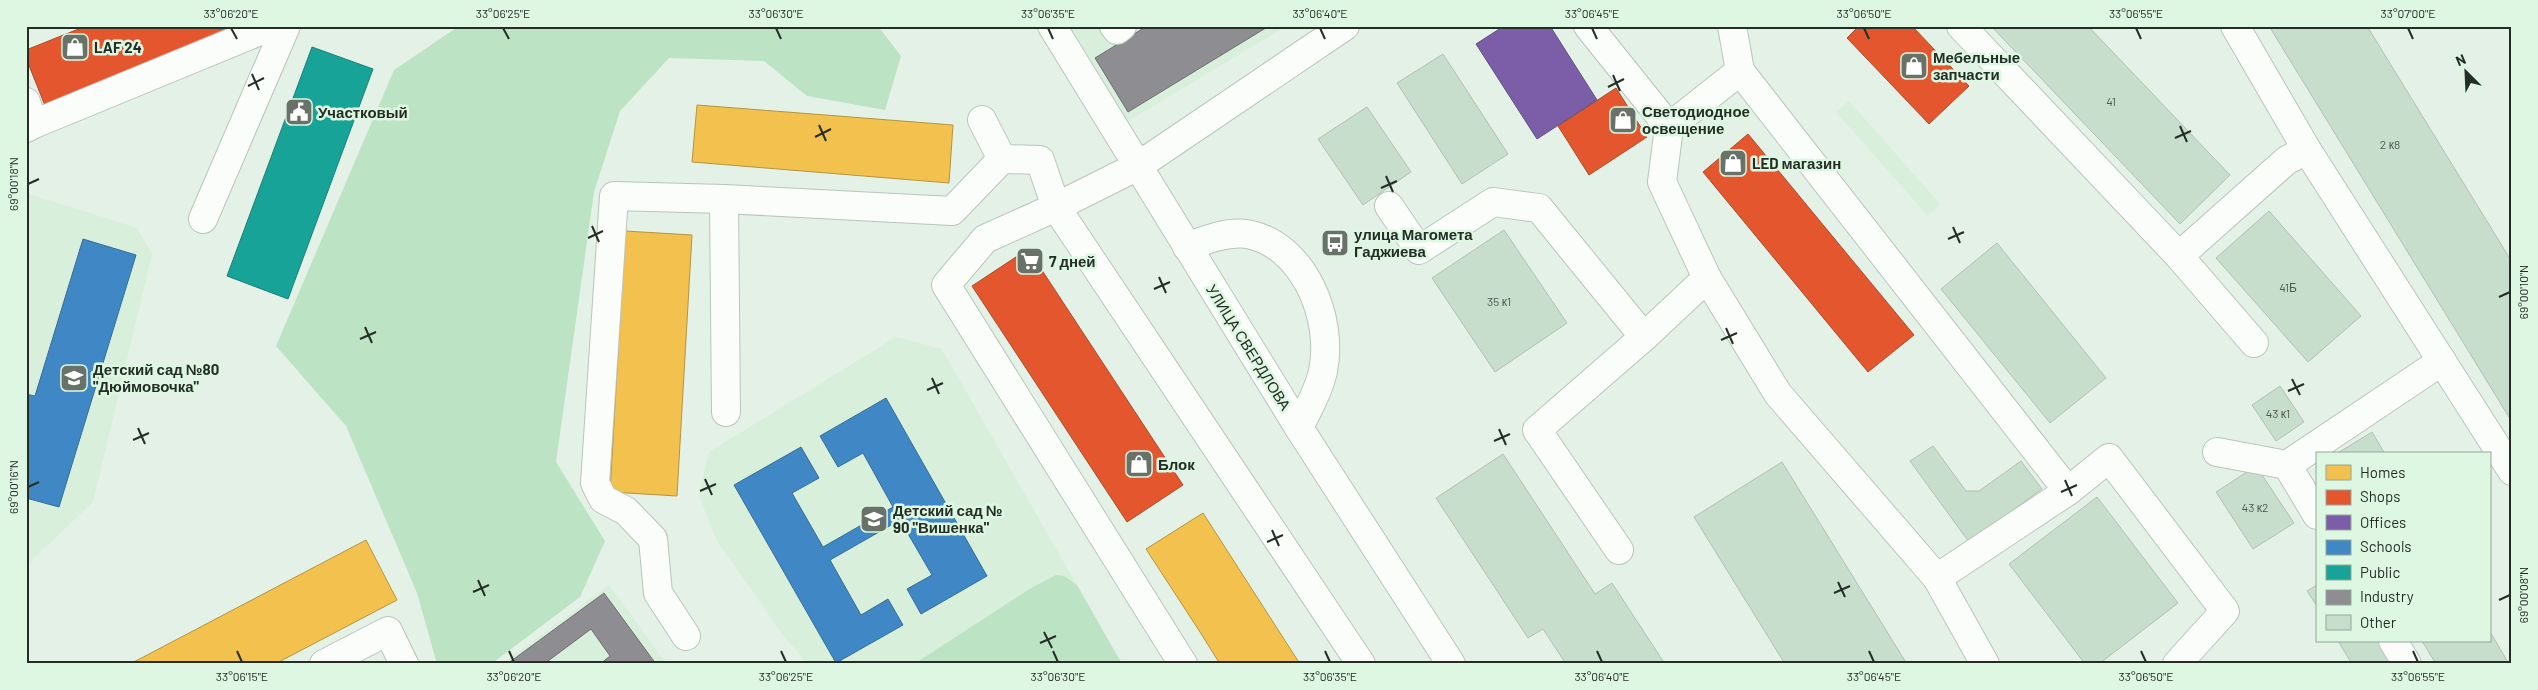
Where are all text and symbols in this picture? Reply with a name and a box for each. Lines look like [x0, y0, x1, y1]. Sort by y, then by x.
text: 33°06'20"E [203, 6, 259, 20]
text: 33°06'25"E [476, 6, 530, 20]
text: 33°06'30"E [749, 6, 803, 20]
text: 33°06'35"E [1021, 6, 1075, 20]
text: 33°06'40"E [1292, 6, 1348, 20]
text: 33°06'45"E [1565, 6, 1619, 20]
text: 33°06'50"E [1837, 6, 1891, 20]
text: 33°06'55"E [2109, 6, 2163, 20]
text: 33°07'00"E [2381, 6, 2435, 20]
shop icon: LAF 24 [60, 32, 90, 62]
place label: LAF 24 [94, 38, 142, 56]
place label: Мебельные запчасти [1933, 48, 2020, 83]
north arrow [2440, 48, 2490, 98]
text: N [2453, 50, 2468, 69]
shop icon: Мебельные запчасти [1899, 51, 1929, 81]
house number: 41 [2106, 94, 2116, 108]
public building icon: Участковый [284, 97, 314, 127]
place label: Светодиодное освещение [1642, 102, 1750, 137]
place label: Участковый [318, 103, 408, 121]
shop icon: Светодиодное освещение [1608, 105, 1638, 135]
house number: 2 к8 [2380, 137, 2400, 151]
shop icon: LED магазин [1718, 148, 1748, 178]
place label: LED магазин [1752, 154, 1841, 172]
text: 69°00'18"N [6, 157, 20, 211]
place label: улица Магомета Гаджиева [1354, 225, 1473, 260]
bus stop icon: улица Магомета Гаджиева [1320, 228, 1350, 258]
supermarket icon: 7 дней [1015, 246, 1045, 276]
place label: 7 дней [1049, 252, 1096, 270]
text: 69°00'10"N [2516, 265, 2530, 319]
house number: 41Б [2279, 280, 2297, 294]
street label: УЛИЦА СВЕРДЛОВА [1203, 281, 1295, 413]
house number: 35 к1 [1487, 294, 1511, 308]
place label: Детский сад №80 "Дюймовочка" [93, 360, 219, 395]
school or university icon: Детский сад №80 "Дюймовочка" [59, 363, 89, 393]
house number: 43 к1 [2266, 406, 2290, 420]
shop icon: Блок [1124, 449, 1154, 479]
legend [2316, 452, 2490, 642]
place label: Блок [1158, 455, 1195, 473]
text: 69°00'16"N [6, 460, 20, 514]
text: Homes [2360, 463, 2405, 481]
text: Shops [2360, 487, 2400, 505]
house number: 43 к2 [2242, 500, 2268, 514]
place label: Детский сад № 90 "Вишенка" [893, 501, 1003, 536]
school or university icon: Детский сад № 90 "Вишенка" [859, 504, 889, 534]
text: Offices [2360, 513, 2406, 531]
text: Schools [2360, 537, 2412, 555]
text: Public [2360, 563, 2400, 581]
text: 69°00'08"N [2516, 567, 2530, 623]
text: Industry [2360, 587, 2414, 605]
text: Other [2360, 613, 2397, 631]
text: 33°06'15"E [216, 669, 268, 683]
text: 33°06'20"E [486, 669, 542, 683]
text: 33°06'25"E [759, 669, 813, 683]
text: 33°06'30"E [1031, 669, 1085, 683]
text: 33°06'35"E [1303, 669, 1357, 683]
text: 33°06'40"E [1574, 669, 1630, 683]
text: 33°06'45"E [1847, 669, 1901, 683]
text: 33°06'50"E [2119, 669, 2173, 683]
text: 33°06'55"E [2391, 669, 2445, 683]

